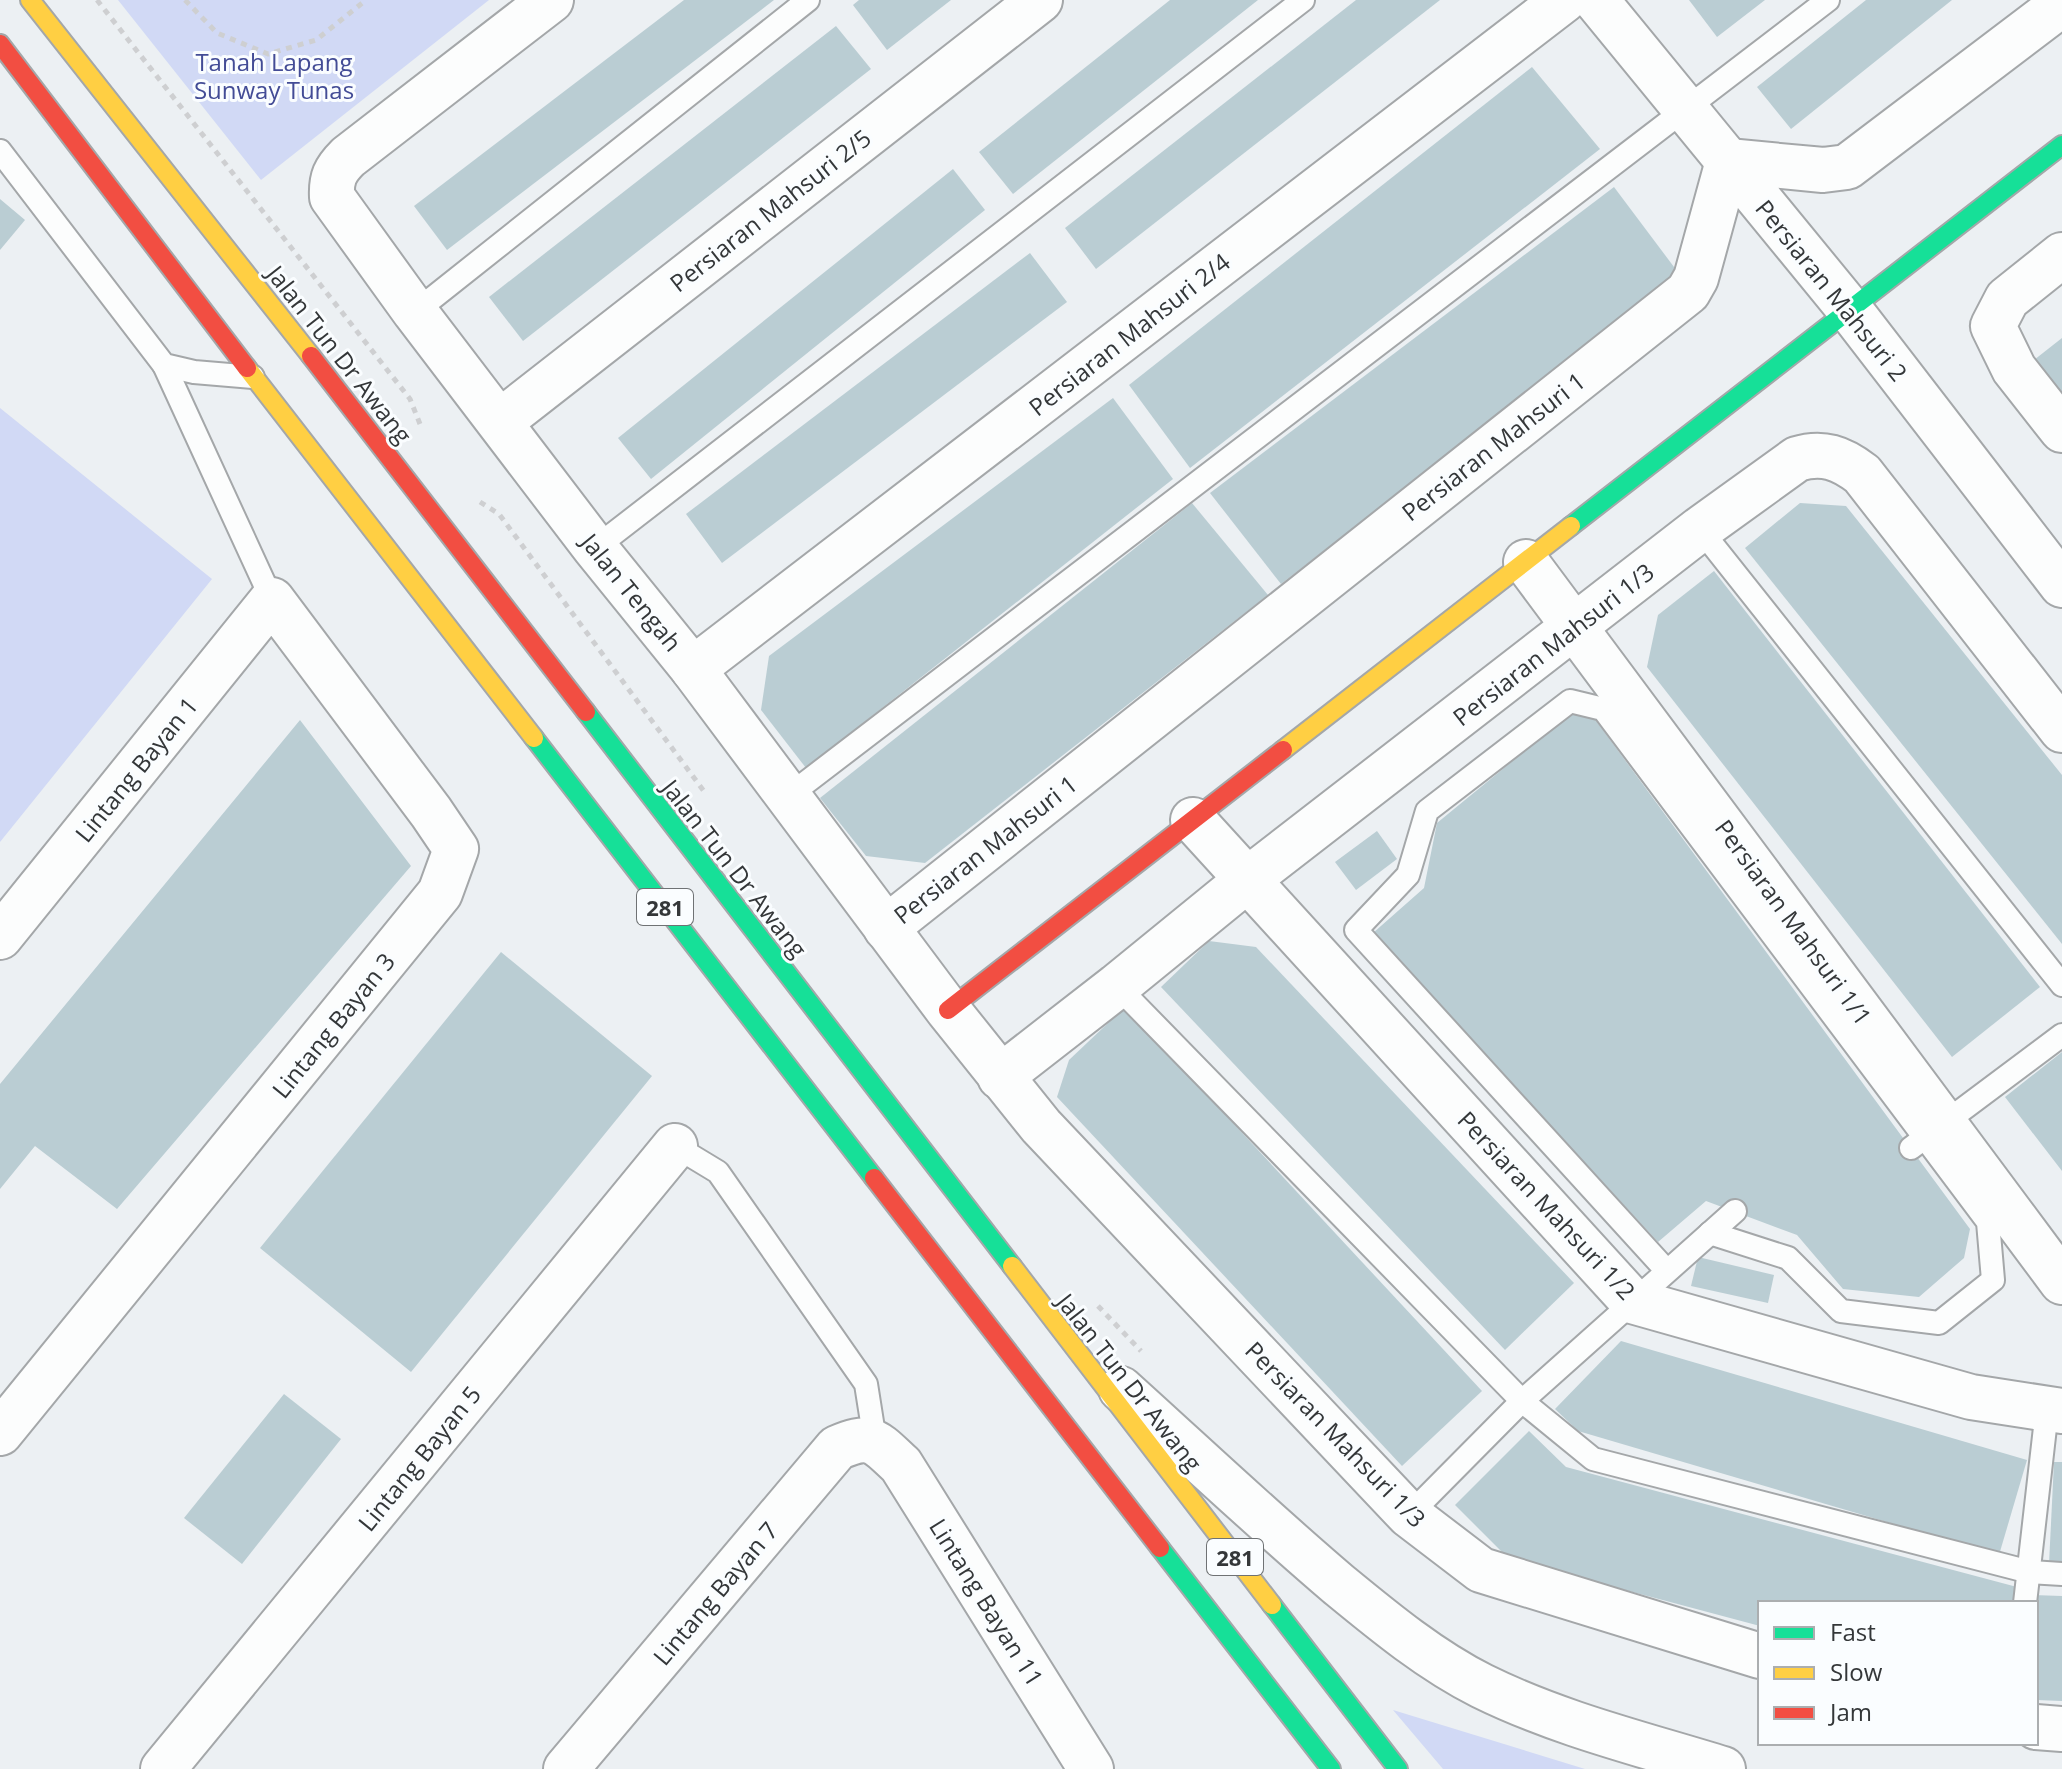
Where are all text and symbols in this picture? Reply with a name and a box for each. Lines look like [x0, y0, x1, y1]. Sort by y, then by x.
park label: Tanah Lapang Sunway Tunas [194, 45, 354, 106]
street label: Persiaran Mahsuri 2/5 [663, 121, 877, 299]
street label: Persiaran Mahsuri 2 [1749, 192, 1915, 388]
street label: Persiaran Mahsuri 2/4 [1022, 245, 1237, 423]
street label: Jalan Tun Dr Awang [259, 257, 420, 450]
street label: Persiaran Mahsuri 1 [1394, 364, 1592, 528]
street label: Jalan Tengah [573, 525, 690, 658]
street label: Persiaran Mahsuri 1/3 [1446, 555, 1660, 733]
street label: Lintang Bayan 1 [67, 689, 205, 849]
street label: Persiaran Mahsuri 1 [886, 767, 1084, 931]
street label: Jalan Tun Dr Awang [654, 771, 815, 964]
street label: Persiaran Mahsuri 1/1 [1708, 812, 1880, 1032]
road number: 281 [637, 889, 693, 925]
street label: Lintang Bayan 3 [264, 945, 402, 1105]
street label: Persiaran Mahsuri 1/2 [1451, 1103, 1643, 1307]
street label: Jalan Tun Dr Awang [1049, 1285, 1210, 1478]
street label: Persiaran Mahsuri 1/3 [1238, 1334, 1434, 1534]
street label: Lintang Bayan 5 [350, 1378, 488, 1538]
street label: Lintang Bayan 11 [922, 1512, 1052, 1692]
street label: Lintang Bayan 7 [645, 1514, 785, 1672]
road number: 281 [1207, 1539, 1263, 1575]
legend [1758, 1601, 2038, 1745]
text: Fast [1830, 1615, 1876, 1648]
text: Slow [1830, 1655, 1883, 1688]
text: Jam [1828, 1695, 1872, 1728]

